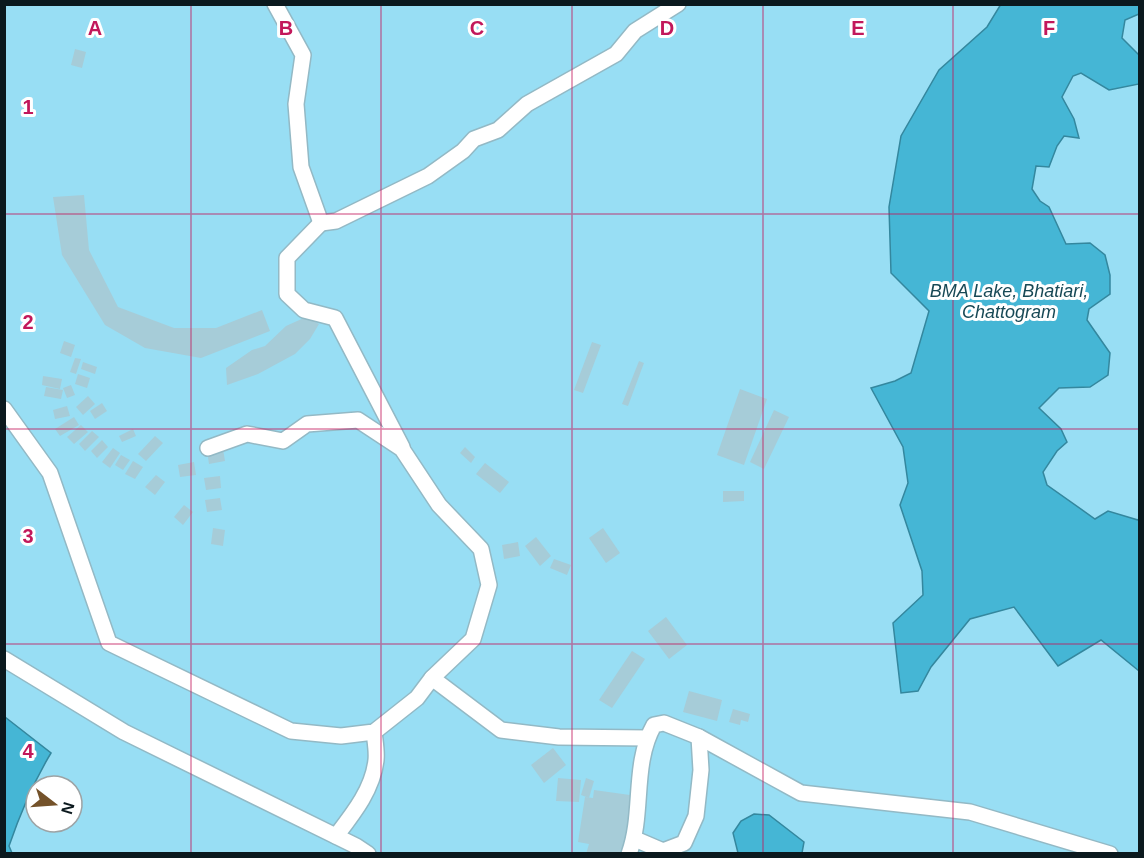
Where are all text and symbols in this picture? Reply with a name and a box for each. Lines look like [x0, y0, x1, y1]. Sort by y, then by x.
text: A [88, 17, 102, 39]
text: B [279, 17, 293, 39]
text: C [470, 17, 484, 39]
text: D [660, 17, 674, 39]
text: E [851, 17, 865, 39]
text: F [1043, 17, 1055, 39]
text: 1 [22, 96, 34, 118]
water label: BMA Lake, Bhatiari, Chattogram [930, 281, 1088, 322]
text: 2 [22, 311, 34, 333]
text: 3 [22, 525, 34, 547]
text: 4 [22, 740, 34, 762]
north arrow [24, 774, 84, 834]
text: N [58, 800, 78, 816]

